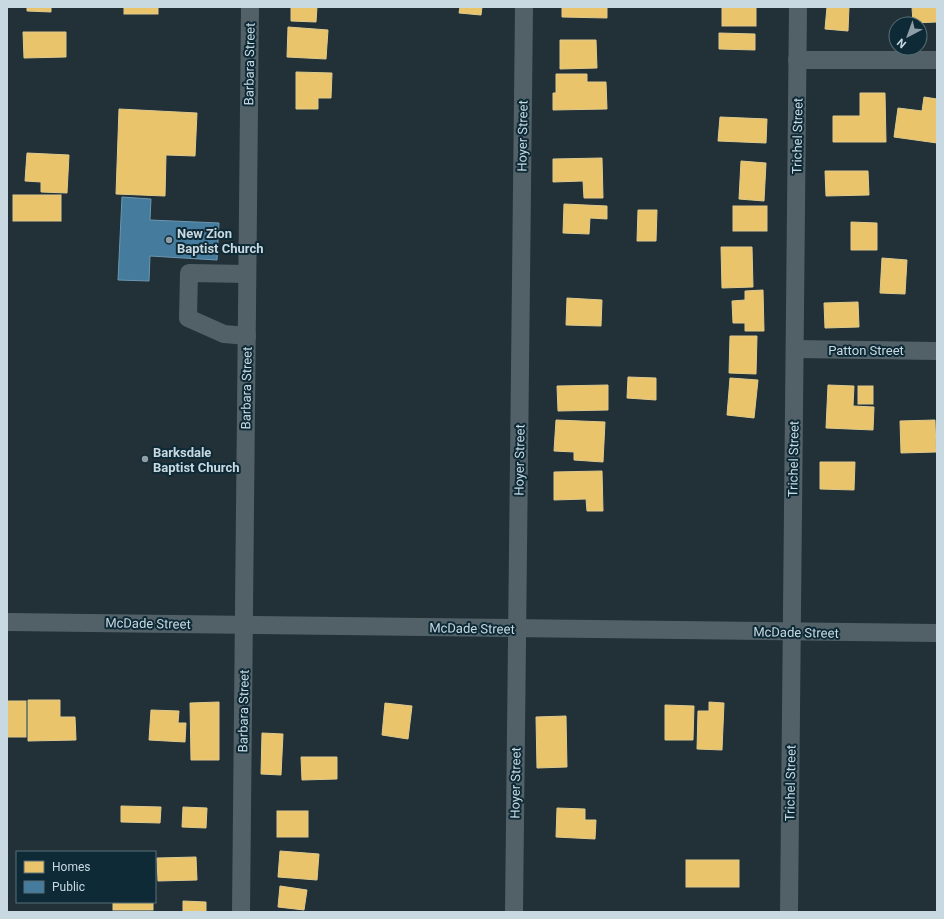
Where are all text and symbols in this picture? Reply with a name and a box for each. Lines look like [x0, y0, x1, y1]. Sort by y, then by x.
north arrow [888, 16, 928, 56]
street label: Barbara Street [241, 23, 258, 105]
text: N [894, 36, 909, 51]
street label: Trichel Street [789, 98, 806, 174]
street label: Hoyer Street [514, 100, 531, 172]
place label: New Zion Baptist Church [177, 226, 263, 256]
marker: New Zion Baptist Church [164, 235, 174, 245]
street label: Patton Street [828, 343, 904, 358]
street label: Barbara Street [238, 347, 255, 429]
street label: Trichel Street [785, 421, 802, 497]
street label: Hoyer Street [511, 424, 528, 496]
place label: Barksdale Baptist Church [153, 445, 239, 475]
marker: Barksdale Baptist Church [140, 454, 150, 464]
street label: McDade Street [105, 615, 191, 632]
street label: McDade Street [429, 620, 515, 637]
street label: McDade Street [753, 624, 839, 641]
street label: Barbara Street [235, 670, 252, 752]
street label: Trichel Street [782, 745, 799, 821]
street label: Hoyer Street [507, 747, 524, 819]
legend [16, 851, 156, 903]
text: Homes [52, 860, 90, 874]
text: Public [52, 880, 85, 894]

